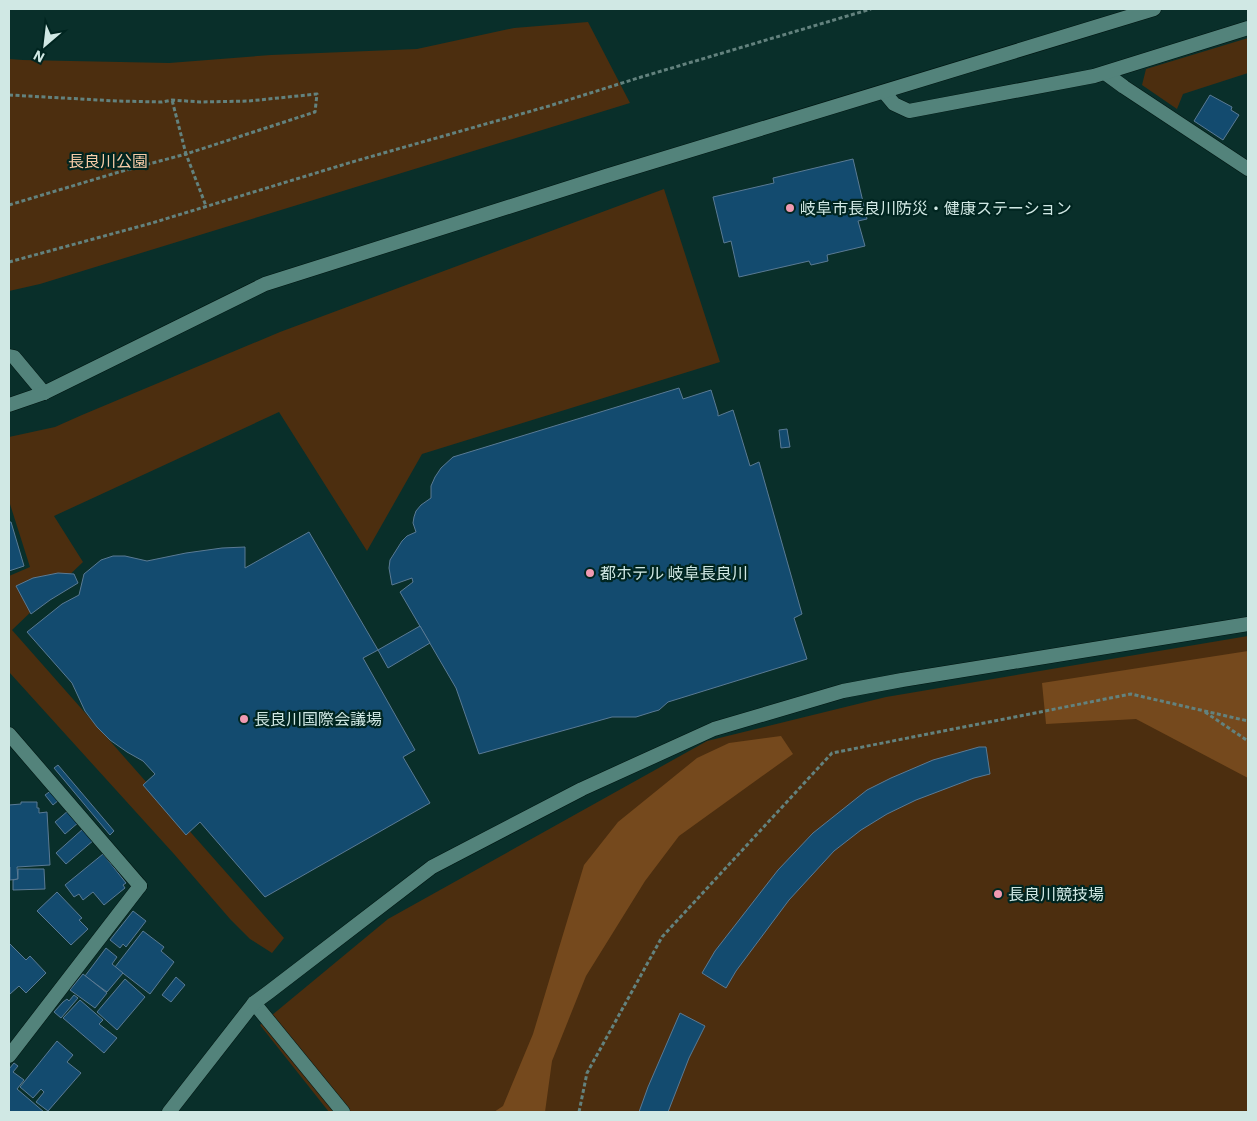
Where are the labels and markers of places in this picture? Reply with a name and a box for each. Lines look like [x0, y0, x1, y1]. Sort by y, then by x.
place label: 岐阜市長良川防災・健康ステーション [800, 198, 1072, 218]
marker: 岐阜市長良川防災・健康ステーション [784, 202, 796, 214]
place label: 都ホテル 岐阜長良川 [600, 563, 748, 583]
marker: 都ホテル 岐阜長良川 [584, 567, 596, 579]
place label: 長良川国際会議場 [254, 709, 382, 729]
marker: 長良川国際会議場 [238, 713, 250, 725]
place label: 長良川競技場 [1008, 884, 1104, 904]
marker: 長良川競技場 [992, 888, 1004, 900]

